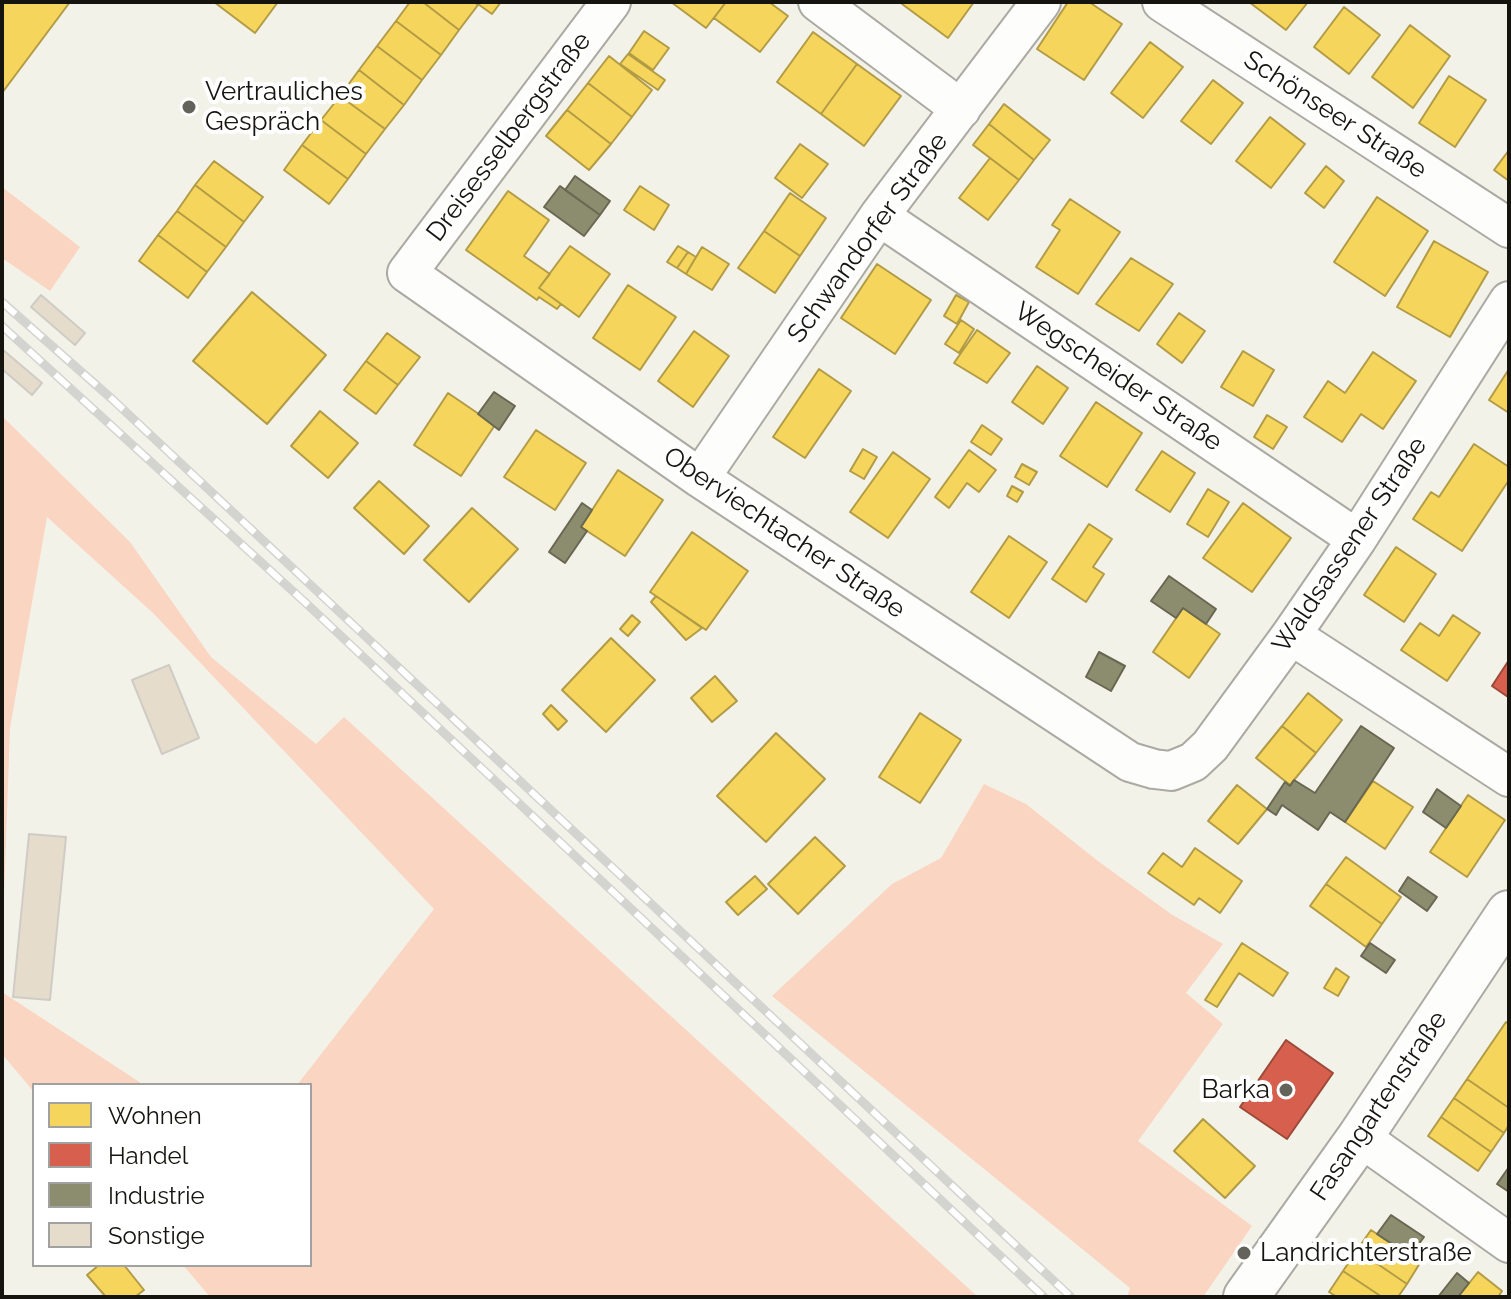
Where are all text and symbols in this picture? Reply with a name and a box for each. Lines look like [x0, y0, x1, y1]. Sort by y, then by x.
street label: Dreisesselbergstraße [420, 26, 598, 248]
street label: Schönseer Straße [1238, 44, 1432, 186]
place label: Vertrauliches Gespräch [205, 76, 363, 138]
marker: Vertrauliches Gespräch [180, 98, 198, 116]
street label: Schwandorfer Straße [781, 127, 955, 349]
street label: Wegscheider Straße [1008, 296, 1228, 458]
street label: Waldsassener Straße [1266, 431, 1434, 659]
street label: Oberviechtacher Straße [657, 441, 911, 625]
street label: Fasangartenstraße [1304, 1005, 1454, 1207]
place label: Barka [1201, 1074, 1270, 1106]
marker: Barka [1277, 1081, 1295, 1099]
legend [32, 1083, 312, 1267]
text: Wohnen [108, 1101, 202, 1130]
text: Handel [108, 1141, 188, 1170]
text: Industrie [108, 1181, 205, 1210]
text: Sonstige [108, 1221, 205, 1250]
place label: Landrichterstraße [1260, 1237, 1472, 1269]
marker: Landrichterstraße [1235, 1244, 1253, 1262]

